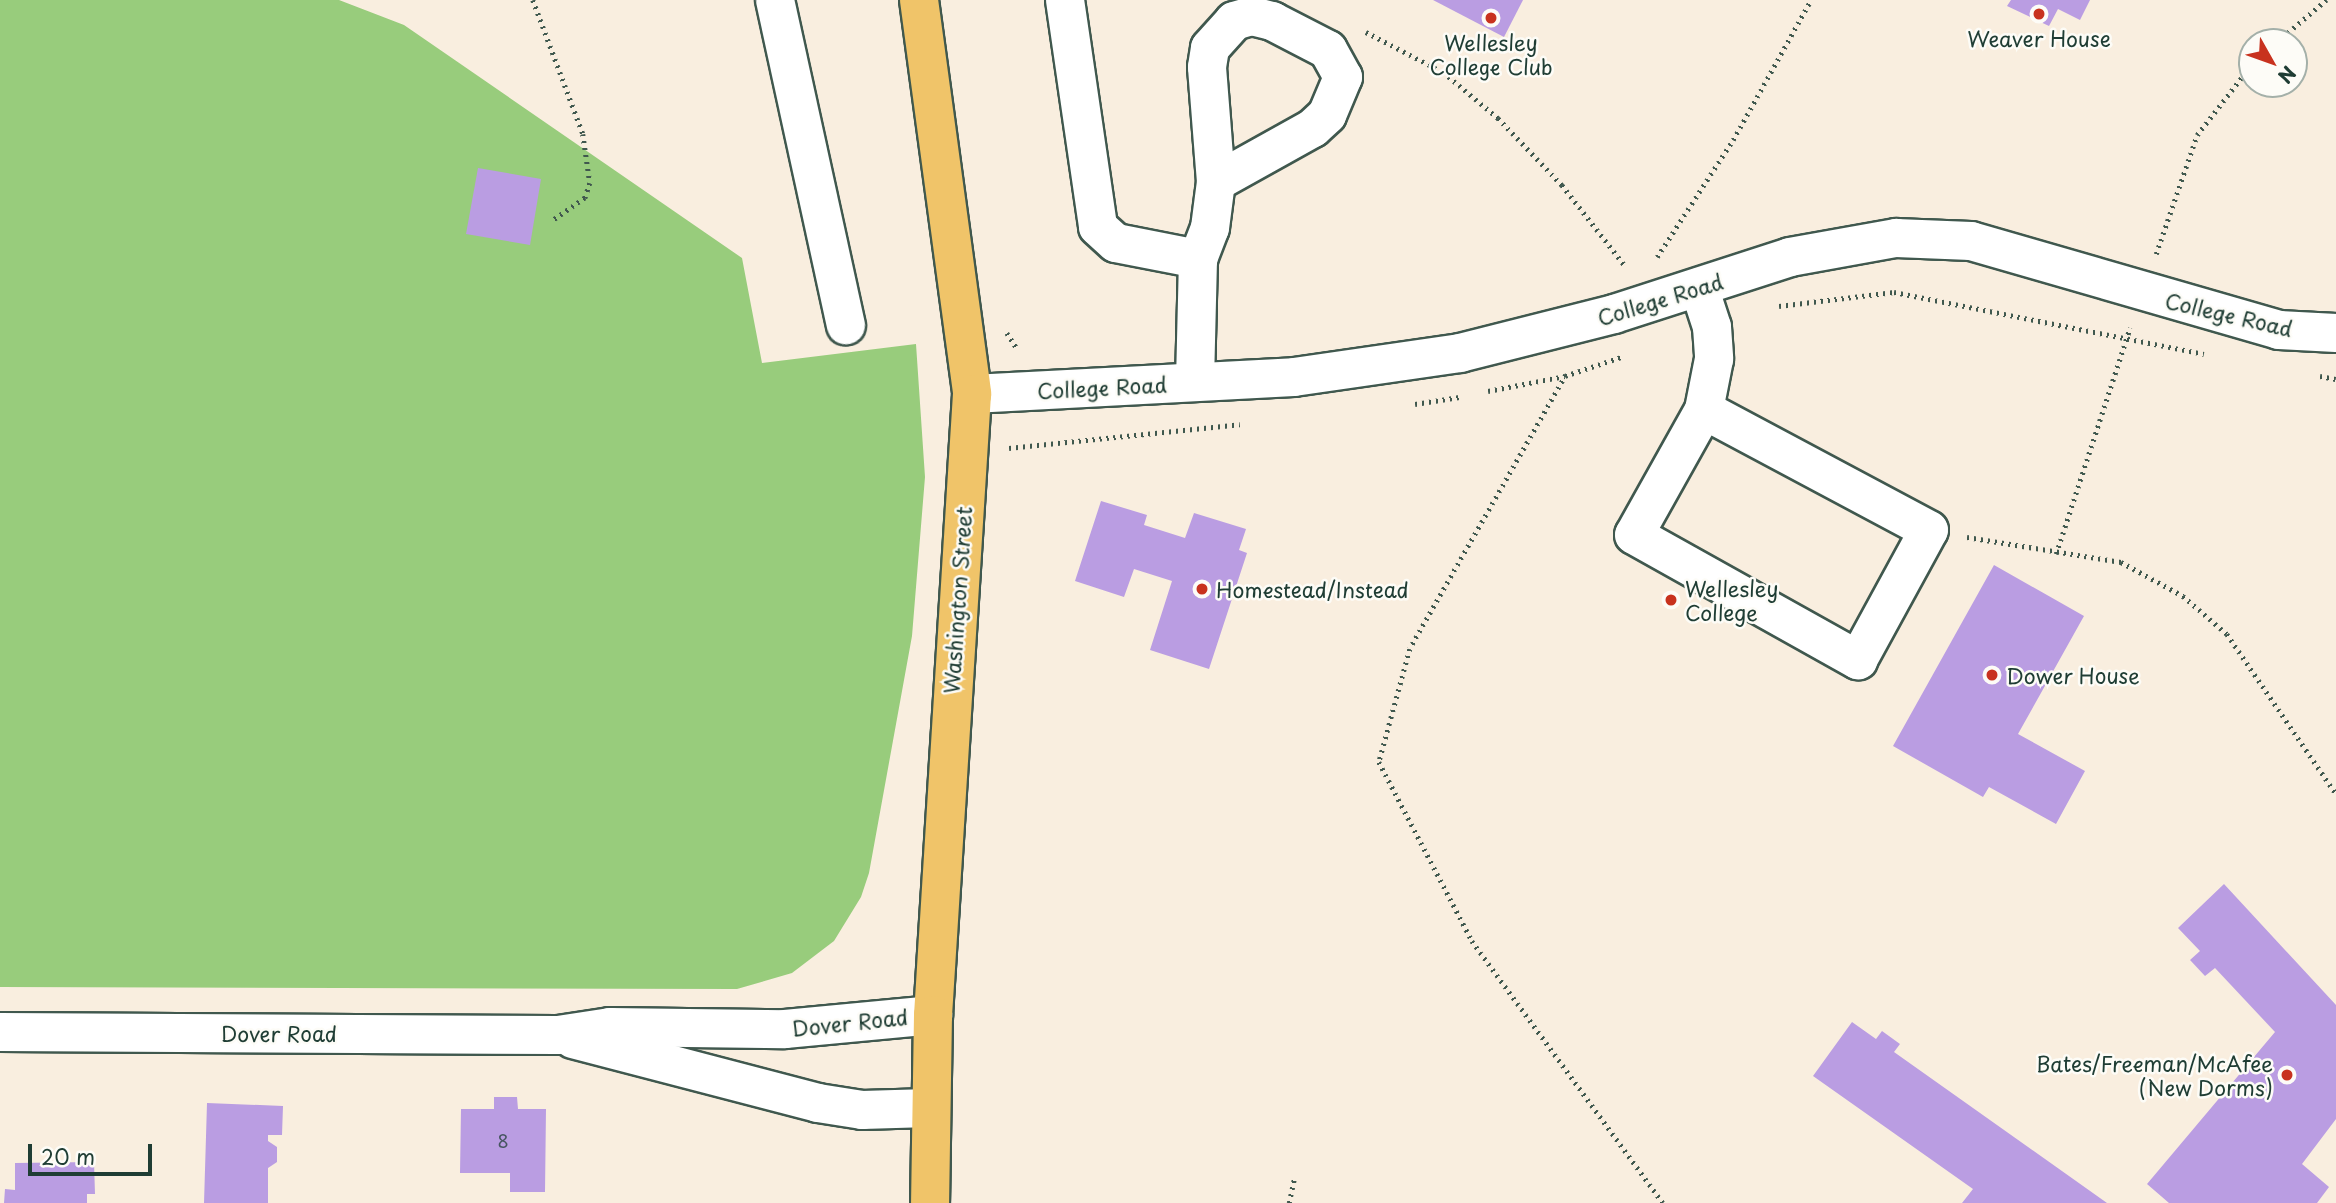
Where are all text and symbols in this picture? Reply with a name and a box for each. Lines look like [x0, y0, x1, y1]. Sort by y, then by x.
marker: Weaver House [2031, 6, 2047, 22]
marker: Wellesley College Club [1483, 10, 1499, 26]
place label: Weaver House [1967, 25, 2111, 51]
north arrow [2238, 28, 2308, 98]
place label: Wellesley College Club [1429, 29, 1553, 79]
text: N [2272, 60, 2303, 90]
street label: College Road [1594, 268, 1726, 330]
street label: College Road [2163, 287, 2295, 341]
street label: College Road [1036, 371, 1168, 403]
street label: Washington Street [938, 506, 976, 694]
place label: Wellesley College [1685, 575, 1779, 625]
place label: Homestead/Instead [1216, 576, 1409, 602]
marker: Homestead/Instead [1194, 581, 1210, 597]
marker: Wellesley College [1663, 592, 1679, 608]
place label: Dower House [2006, 662, 2141, 688]
marker: Dower House [1984, 667, 2000, 683]
street label: Dover Road [791, 1003, 909, 1041]
street label: Dover Road [221, 1020, 337, 1046]
place label: Bates/Freeman/McAfee (New Dorms) [2036, 1050, 2273, 1100]
marker: Bates/Freeman/McAfee (New Dorms) [2279, 1067, 2295, 1083]
scale bar [32, 1130, 156, 1174]
house number: 8 [497, 1130, 509, 1152]
text: 20 m [41, 1140, 95, 1172]

